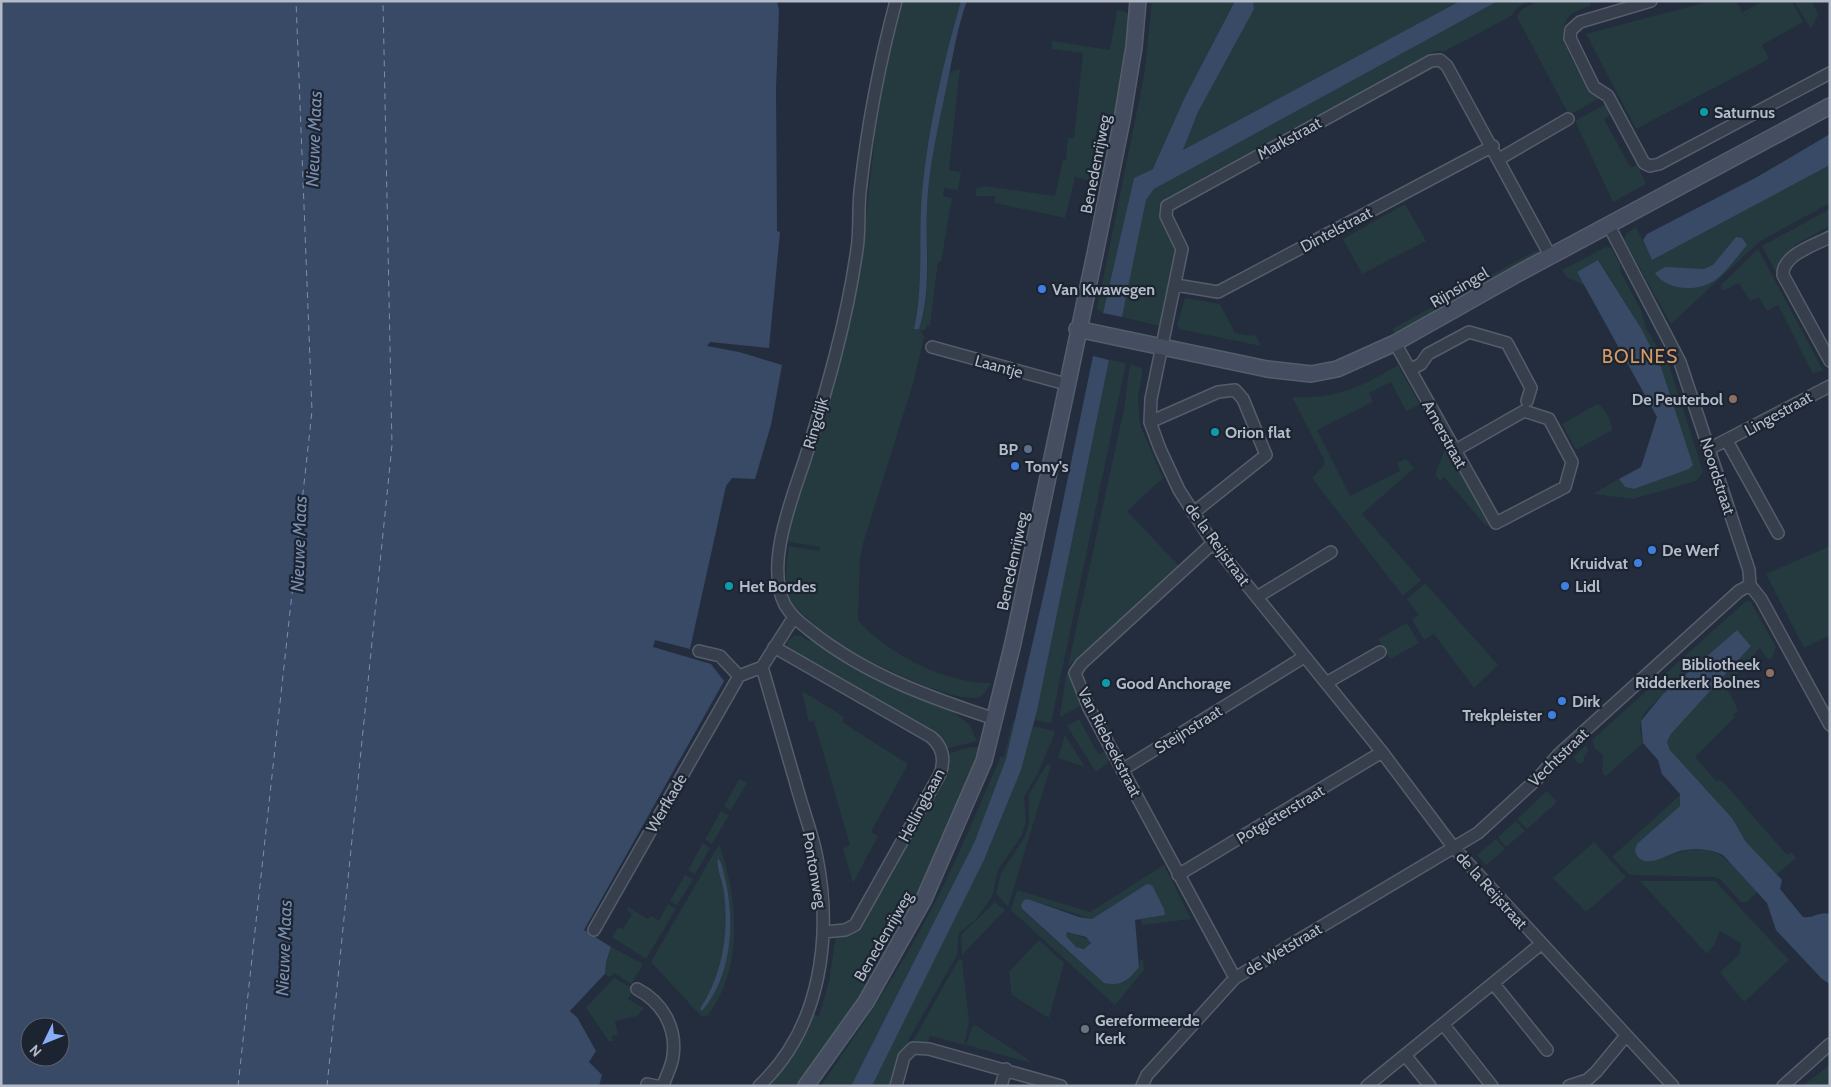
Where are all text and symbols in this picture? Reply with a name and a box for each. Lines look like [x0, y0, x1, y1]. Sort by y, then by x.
water label: Nieuwe Maas [301, 91, 327, 187]
place label: Saturnus [1714, 103, 1775, 122]
marker: Saturnus [1698, 106, 1710, 118]
street label: Benedenrijweg [1077, 112, 1115, 215]
street label: Markstraat [1254, 113, 1325, 164]
street label: Dintelstraat [1297, 202, 1376, 256]
street label: Rijnsingel [1427, 263, 1492, 312]
place label: Van Kwawegen [1052, 280, 1155, 299]
marker: Van Kwawegen [1036, 283, 1048, 295]
district label: BOLNES [1602, 345, 1678, 368]
street label: Laantje [973, 351, 1025, 382]
street label: Lingestraat [1741, 387, 1816, 440]
place label: De Peuterbol [1632, 390, 1723, 409]
marker: De Peuterbol [1727, 393, 1739, 405]
street label: Ringdijk [799, 394, 832, 451]
street label: Amerstraat [1418, 397, 1471, 472]
place label: Orion flat [1225, 423, 1291, 442]
marker: Orion flat [1209, 426, 1221, 438]
street label: Noordstraat [1696, 435, 1739, 518]
place label: BP [998, 440, 1018, 459]
marker: BP [1022, 443, 1034, 455]
place label: Tony's [1025, 457, 1069, 476]
marker: Tony's [1009, 460, 1021, 472]
water label: Nieuwe Maas [286, 496, 312, 592]
street label: de la Reijstraat [1181, 499, 1254, 590]
street label: Benedenrijweg [993, 509, 1032, 612]
place label: De Werf [1662, 541, 1720, 560]
marker: De Werf [1646, 544, 1658, 556]
place label: Kruidvat [1570, 554, 1628, 573]
marker: Kruidvat [1632, 557, 1644, 569]
place label: Het Bordes [739, 577, 816, 596]
place label: Lidl [1575, 577, 1600, 596]
marker: Het Bordes [723, 580, 735, 592]
marker: Lidl [1559, 580, 1571, 592]
place label: Bibliotheek Ridderkerk Bolnes [1635, 655, 1760, 692]
marker: Bibliotheek Ridderkerk Bolnes [1764, 667, 1776, 679]
place label: Good Anchorage [1116, 674, 1231, 693]
marker: Good Anchorage [1100, 677, 1112, 689]
street label: Van Riebeekstraat [1074, 684, 1146, 801]
place label: Dirk [1572, 692, 1601, 711]
marker: Dirk [1556, 695, 1568, 707]
street label: Steijnstraat [1151, 701, 1226, 758]
place label: Trekpleister [1462, 706, 1543, 725]
marker: Trekpleister [1546, 709, 1558, 721]
street label: Vechtstraat [1525, 724, 1593, 791]
street label: Hellingbaan [894, 765, 949, 845]
street label: Werfkade [642, 770, 691, 836]
street label: Potgieterstraat [1233, 780, 1328, 848]
street label: Pontonweg [798, 830, 831, 911]
street label: de la Reijstraat [1452, 848, 1532, 933]
street label: Benedenrijweg [850, 887, 917, 984]
water label: Nieuwe Maas [271, 900, 297, 996]
street label: de Wetstraat [1241, 919, 1326, 980]
place label: Gereformeerde Kerk [1095, 1011, 1200, 1048]
north arrow [20, 1017, 70, 1067]
marker: Gereformeerde Kerk [1079, 1023, 1091, 1035]
text: N [26, 1041, 45, 1061]

